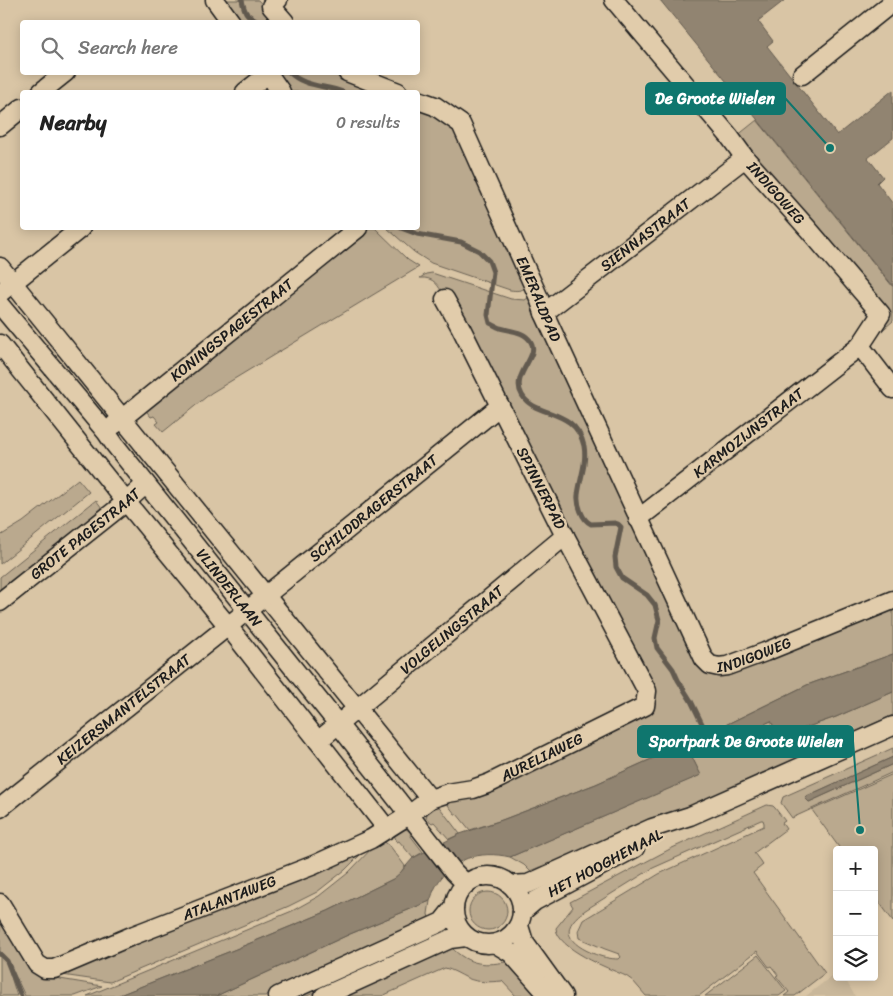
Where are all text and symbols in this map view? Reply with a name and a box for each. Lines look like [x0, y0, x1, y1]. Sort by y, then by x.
search box [20, 20, 420, 75]
text: Search here [78, 31, 178, 64]
icon: search [38, 34, 66, 62]
callout: De Groote Wielen [646, 83, 785, 114]
text: De Groote Wielen [655, 84, 775, 113]
text: Nearby [40, 104, 106, 142]
text: 0 results [336, 108, 400, 137]
street label: INDIGOWEG [740, 154, 812, 231]
street label: SIENNASTRAAT [594, 190, 698, 278]
street label: EMERALDPAD [509, 252, 569, 346]
street label: KONINGSPAGESTRAAT [164, 271, 300, 388]
street label: KARMOZIJNSTRAAT [687, 380, 811, 485]
street label: SPINNERPAD [509, 442, 573, 534]
street label: SCHILDDRAGERSTRAAT [303, 447, 445, 569]
street label: GROTE PAGESTRAAT [24, 481, 148, 587]
street label: VLINDERLAAN [189, 543, 269, 633]
street label: VOLGELINGSTRAAT [394, 578, 511, 681]
street label: INDIGOWEG [714, 630, 795, 680]
street label: KEIZERSMANTELSTRAAT [50, 646, 198, 772]
street label: AURELIAWEG [495, 725, 588, 789]
callout: Sportpark De Groote Wielen [638, 726, 853, 757]
text: Sportpark De Groote Wielen [648, 727, 844, 756]
street label: HET HOOGHEMAAL [543, 822, 668, 904]
map controls [833, 846, 878, 981]
button: + [833, 846, 878, 891]
street label: ATALANTAWEG [177, 868, 280, 928]
button: − [833, 891, 878, 936]
button: layers [833, 936, 878, 981]

